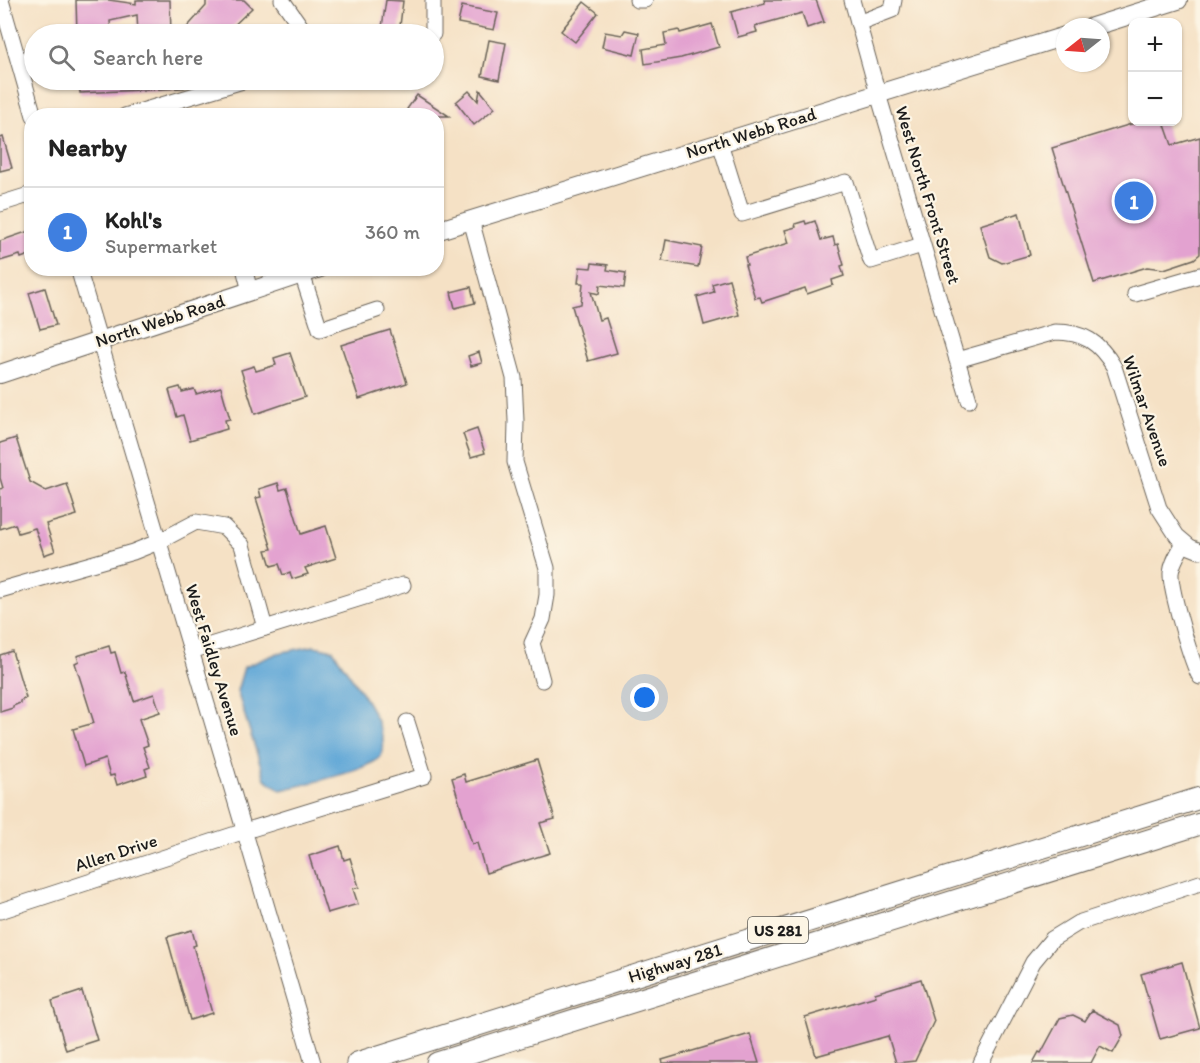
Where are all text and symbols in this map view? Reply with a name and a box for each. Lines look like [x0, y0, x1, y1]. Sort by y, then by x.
north arrow [1056, 18, 1110, 72]
map controls [1128, 18, 1182, 126]
button: + [1128, 18, 1182, 72]
search box [24, 24, 444, 90]
icon: search [45, 41, 78, 74]
text: Search here [93, 44, 203, 71]
button: − [1128, 72, 1182, 126]
street label: North Webb Road [683, 103, 819, 163]
street label: West North Front Street [890, 103, 966, 287]
text: Nearby [48, 131, 127, 163]
pin: 1 [1114, 178, 1154, 224]
text: Kohl's [105, 207, 162, 234]
text: 1 [63, 220, 72, 244]
text: 360 m [365, 220, 420, 244]
text: Supermarket [105, 234, 217, 258]
street label: North Webb Road [92, 290, 228, 352]
street label: Wilmar Avenue [1118, 353, 1176, 469]
street label: West Faidley Avenue [180, 581, 248, 739]
your location [630, 683, 659, 712]
street label: Allen Drive [72, 829, 160, 877]
road number: US 281 [748, 917, 808, 943]
street label: Highway 281 [626, 938, 724, 988]

